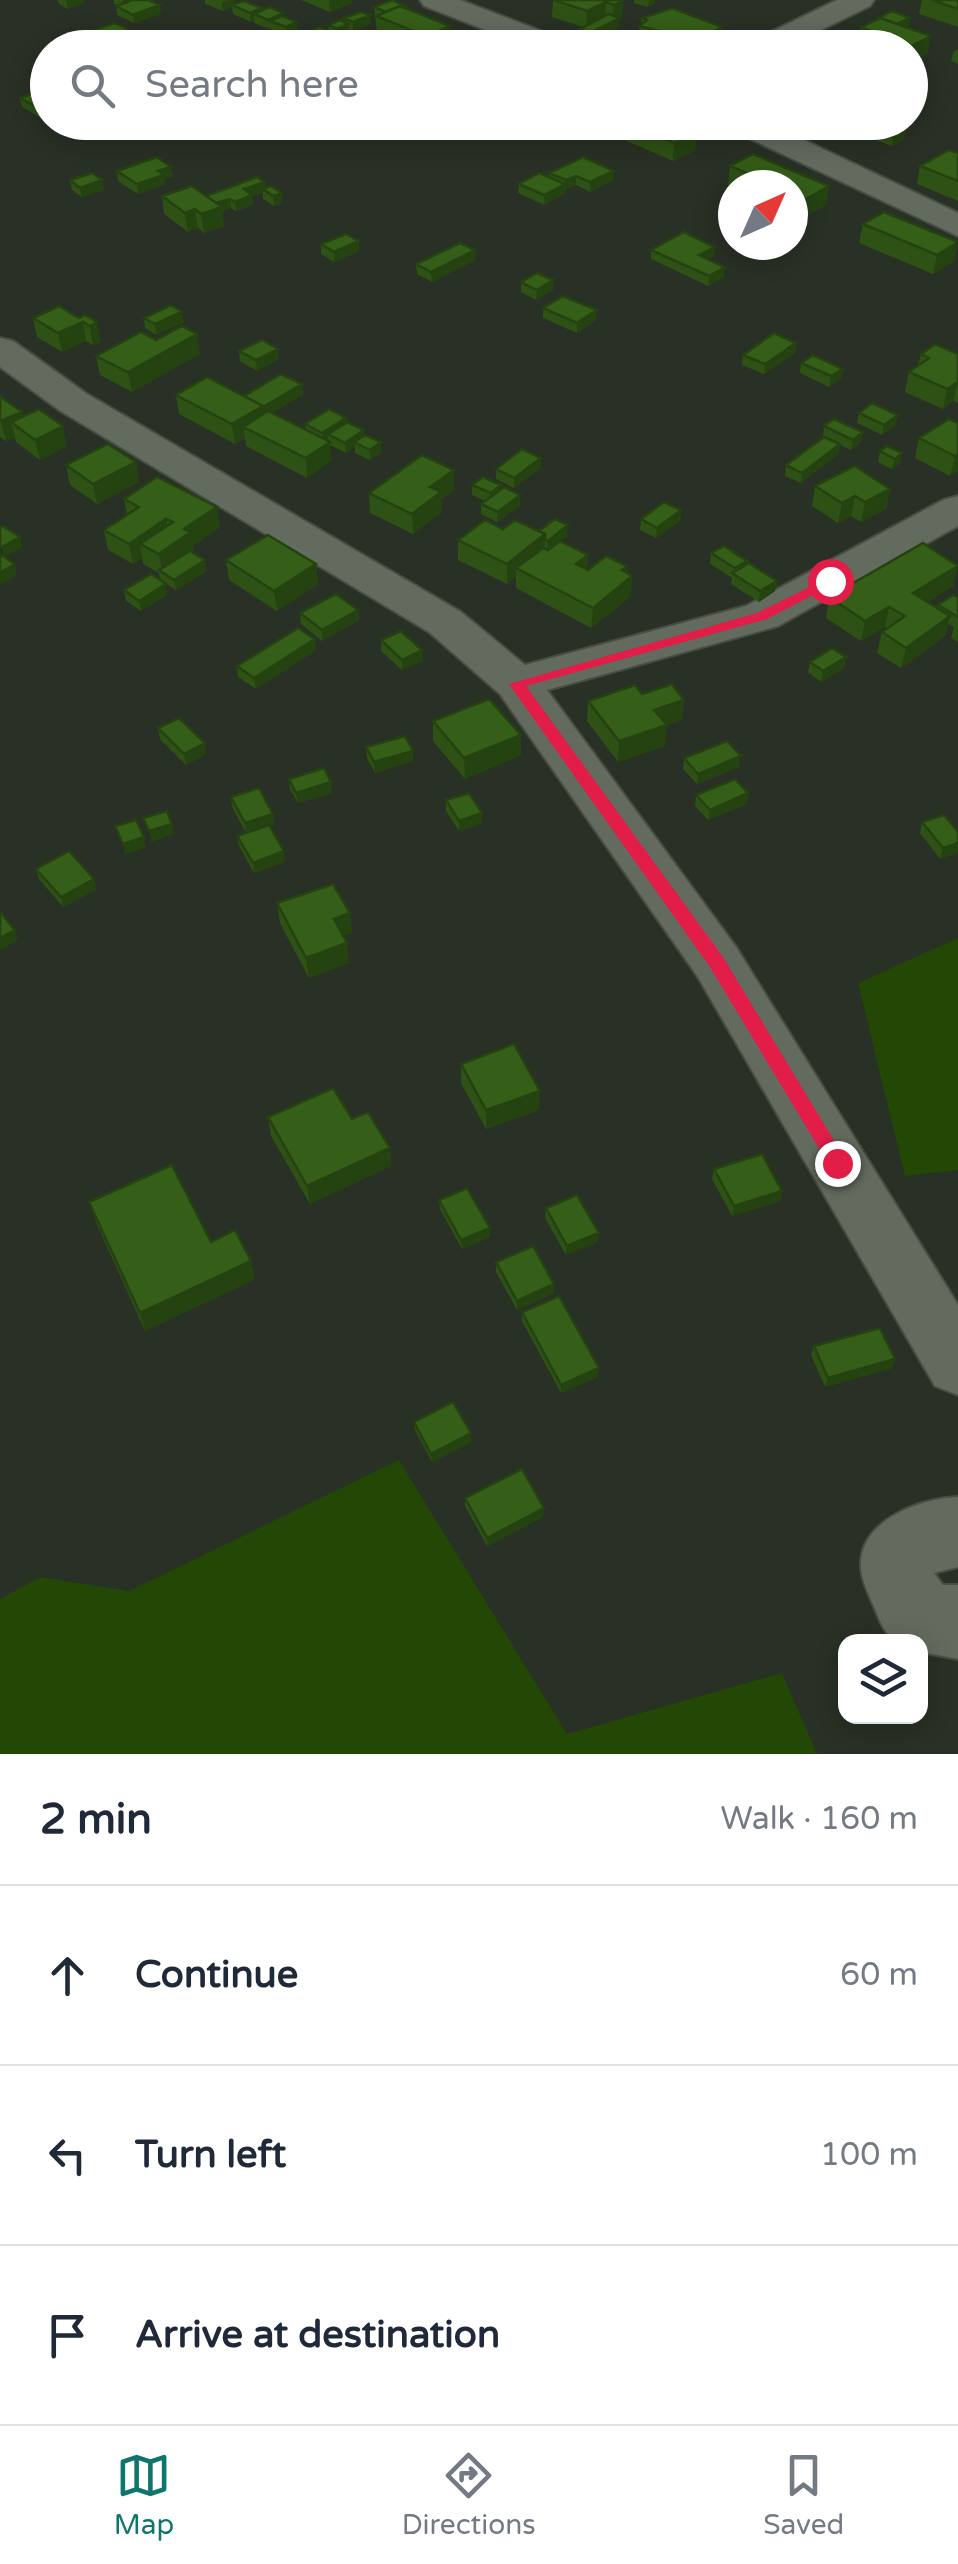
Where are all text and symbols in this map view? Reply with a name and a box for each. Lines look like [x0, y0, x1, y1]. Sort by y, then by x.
search box [30, 30, 928, 140]
icon: search [65, 58, 120, 113]
text: Search here [145, 62, 359, 108]
north arrow [718, 170, 808, 260]
route start [808, 559, 854, 605]
route end [815, 1141, 861, 1187]
map controls [838, 1634, 928, 1724]
button: layers [838, 1634, 928, 1724]
text: 2 min [40, 1794, 152, 1845]
text: Walk · 160 m [721, 1800, 918, 1838]
icon: ahead [40, 1948, 95, 2003]
text: Continue [135, 1952, 298, 1998]
text: 60 m [840, 1956, 918, 1994]
icon: left [40, 2128, 95, 2183]
text: Turn left [135, 2132, 286, 2178]
text: 100 m [820, 2136, 918, 2174]
icon: arrive [40, 2308, 95, 2363]
text: Arrive at destination [135, 2312, 500, 2358]
tab: Map [114, 2448, 174, 2542]
tab: Directions [402, 2448, 536, 2542]
tab: Saved [763, 2448, 844, 2542]

